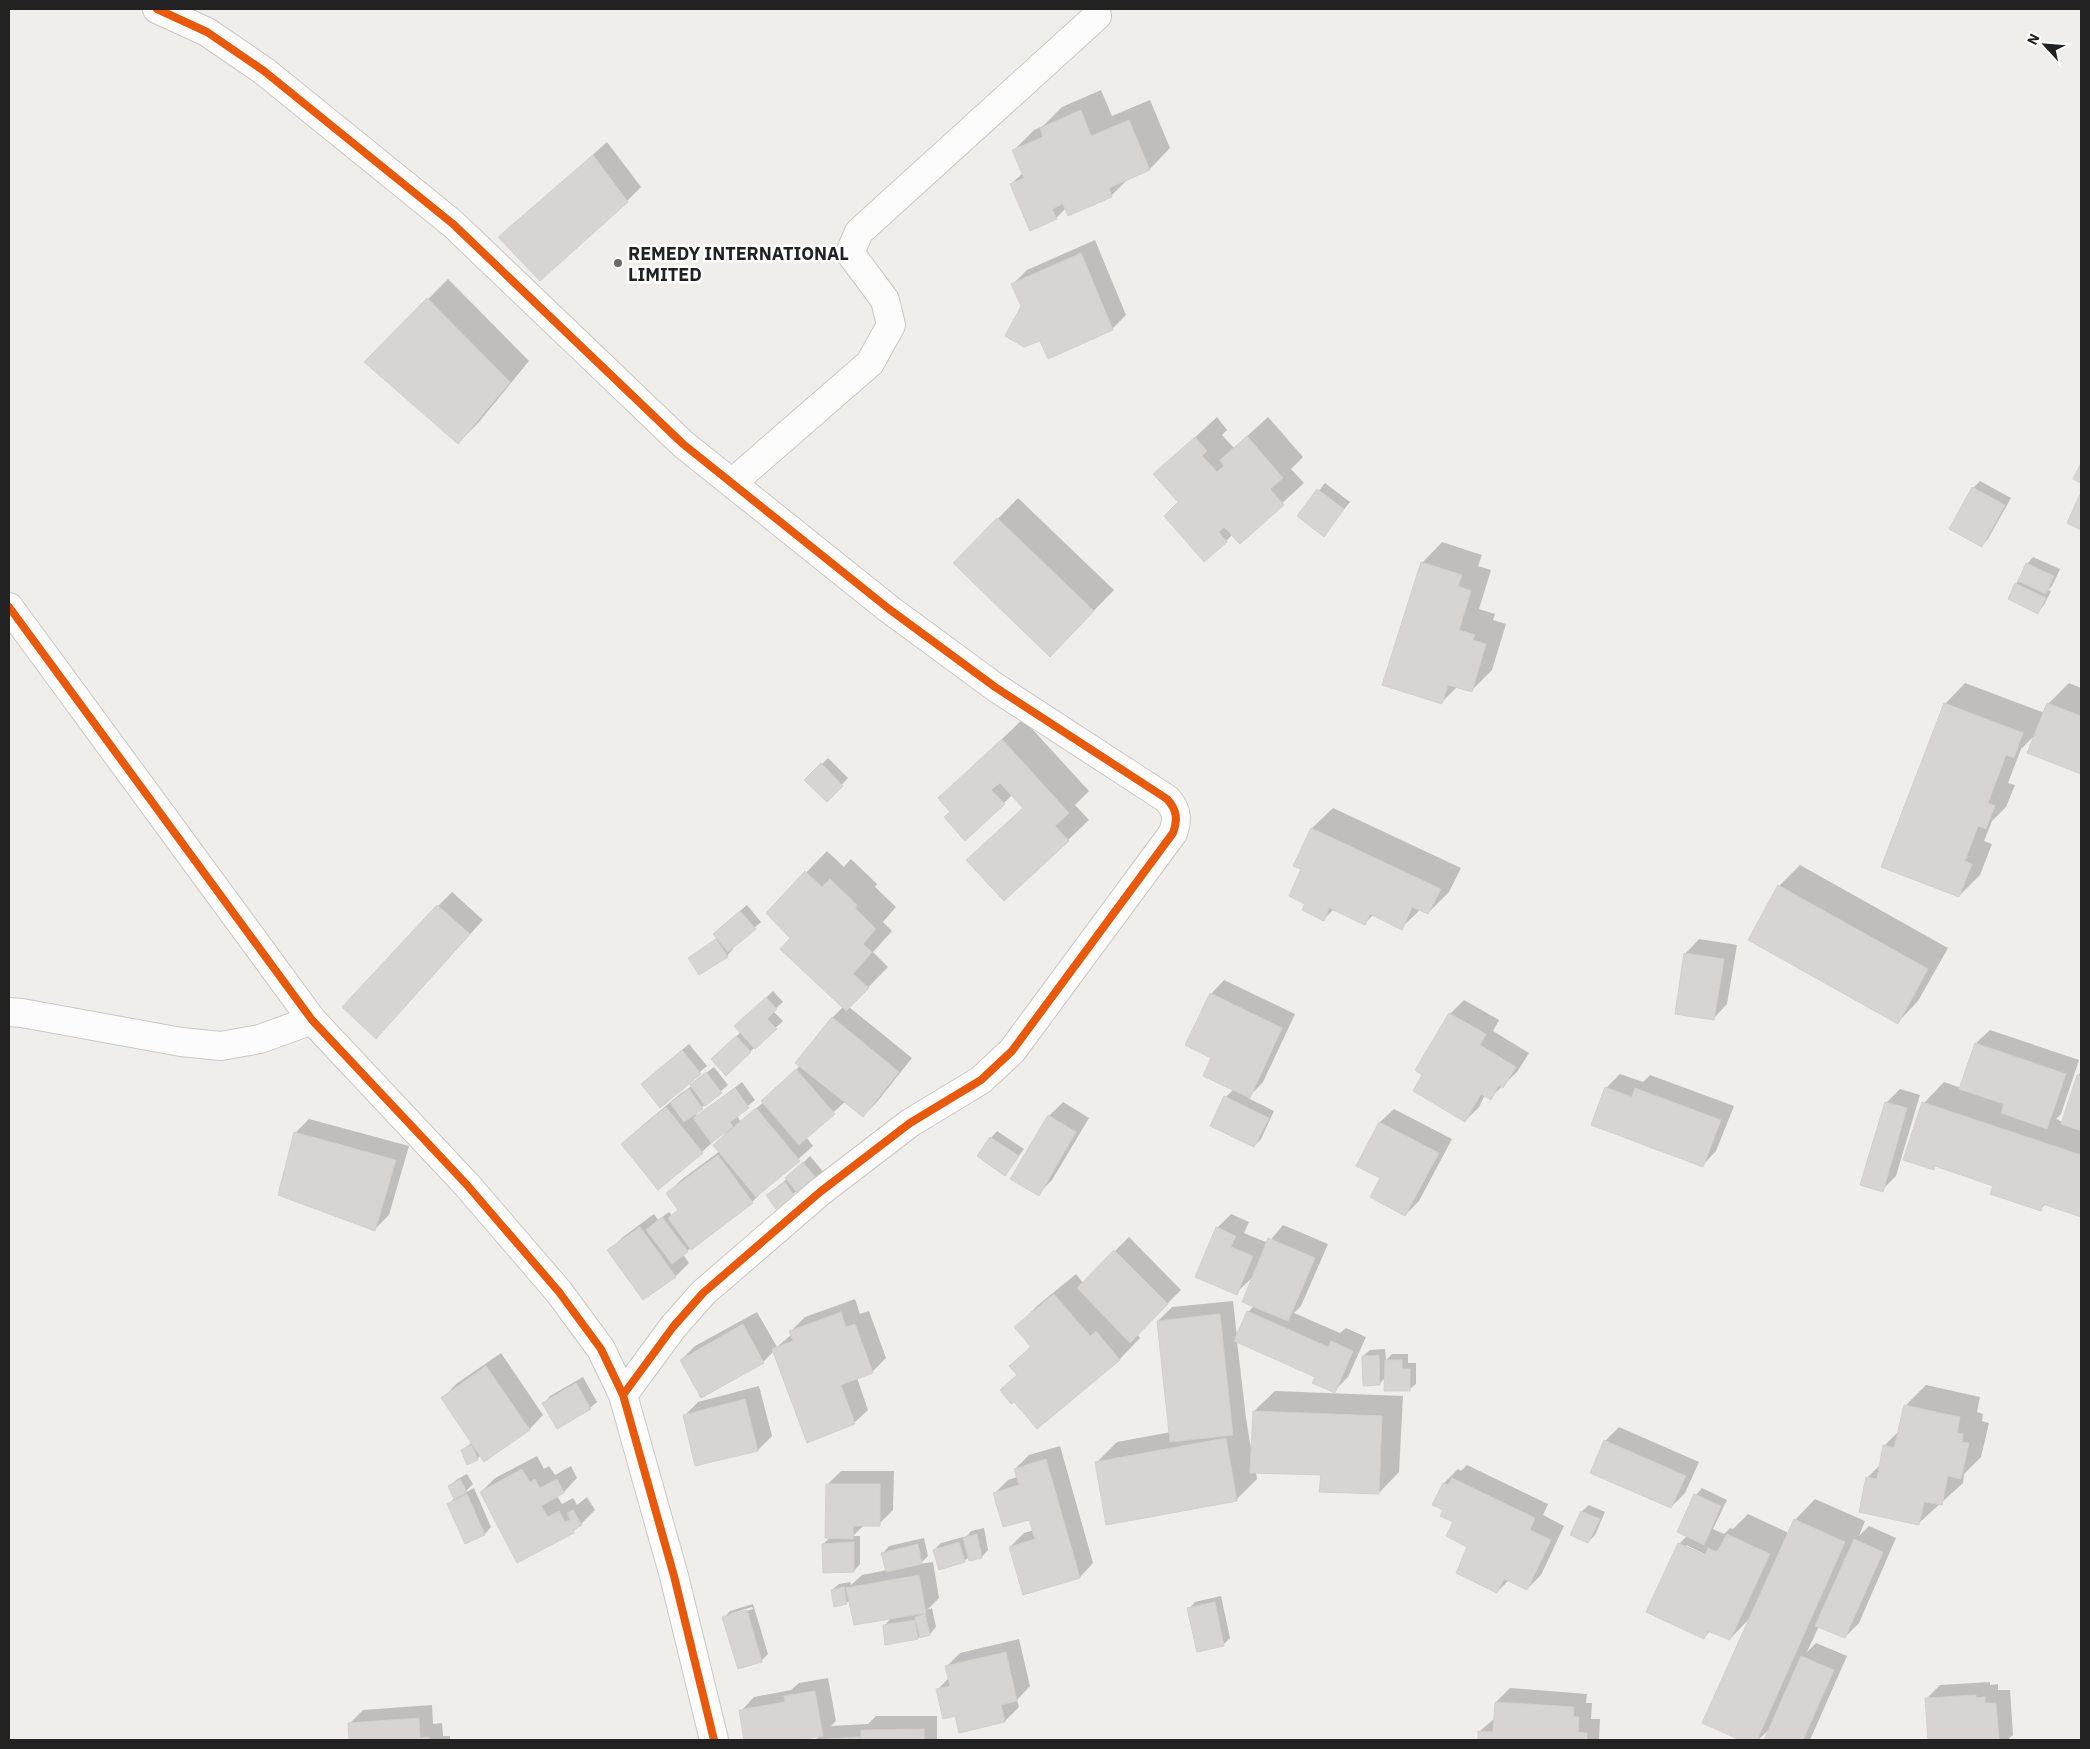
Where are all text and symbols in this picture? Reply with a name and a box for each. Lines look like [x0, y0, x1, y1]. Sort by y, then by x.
north arrow [2020, 20, 2070, 70]
text: N [2023, 31, 2044, 48]
place label: REMEDY INTERNATIONAL LIMITED [628, 242, 849, 286]
marker: REMEDY INTERNATIONAL LIMITED [612, 257, 624, 269]

